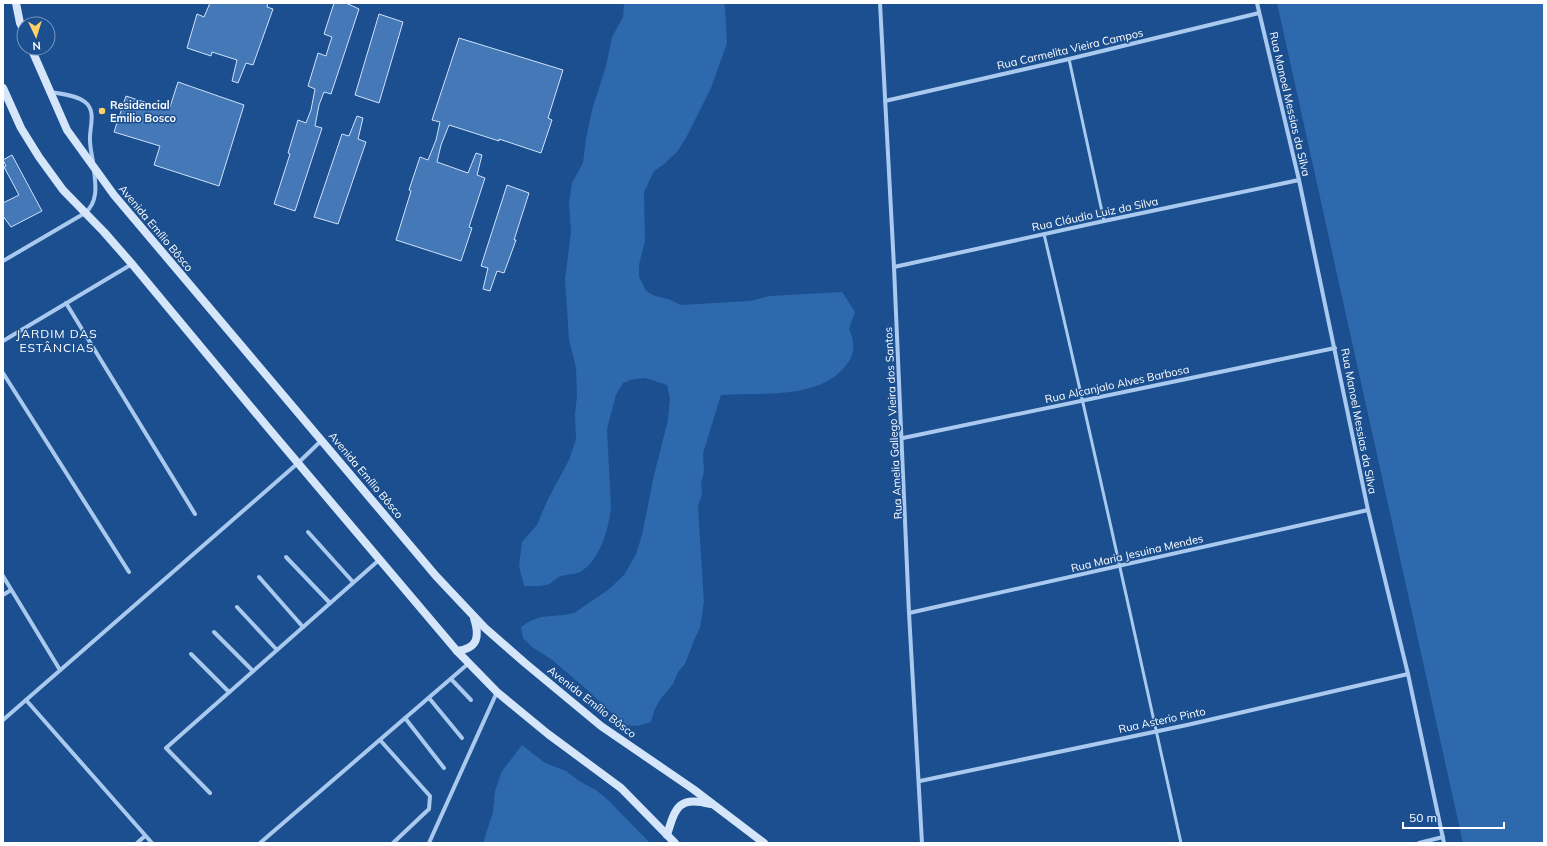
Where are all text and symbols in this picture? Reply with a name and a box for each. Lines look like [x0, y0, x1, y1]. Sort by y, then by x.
north arrow [16, 16, 56, 56]
street label: Rua Carmelita Vieira Campos [995, 25, 1145, 73]
street label: Rua Manoel Messias da Silva [1267, 30, 1313, 178]
text: N [32, 39, 41, 53]
place label: Residencial Emilio Bosco [110, 98, 177, 125]
marker: Residencial Emilio Bosco [97, 106, 107, 116]
street label: Avenida Emílio Bôsco [116, 182, 196, 274]
street label: Rua Cláudio Luiz da Silva [1031, 194, 1159, 234]
district label: JARDIM DAS ESTÂNCIAS [16, 326, 98, 355]
street label: Rua Amelia Gallego Vieira dos Santos [881, 327, 905, 519]
street label: Rua Manoel Messias da Silva [1338, 347, 1380, 495]
street label: Rua Alcanjalo Alves Barbosa [1043, 362, 1191, 406]
street label: Avenida Emílio Bôsco [326, 429, 406, 521]
street label: Rua Maria Jesuina Mendes [1069, 531, 1205, 575]
street label: Avenida Emílio Bôsco [545, 663, 639, 741]
street label: Rua Asterio Pinto [1117, 704, 1207, 736]
scale bar [1403, 804, 1504, 830]
text: 50 m [1409, 810, 1437, 825]

